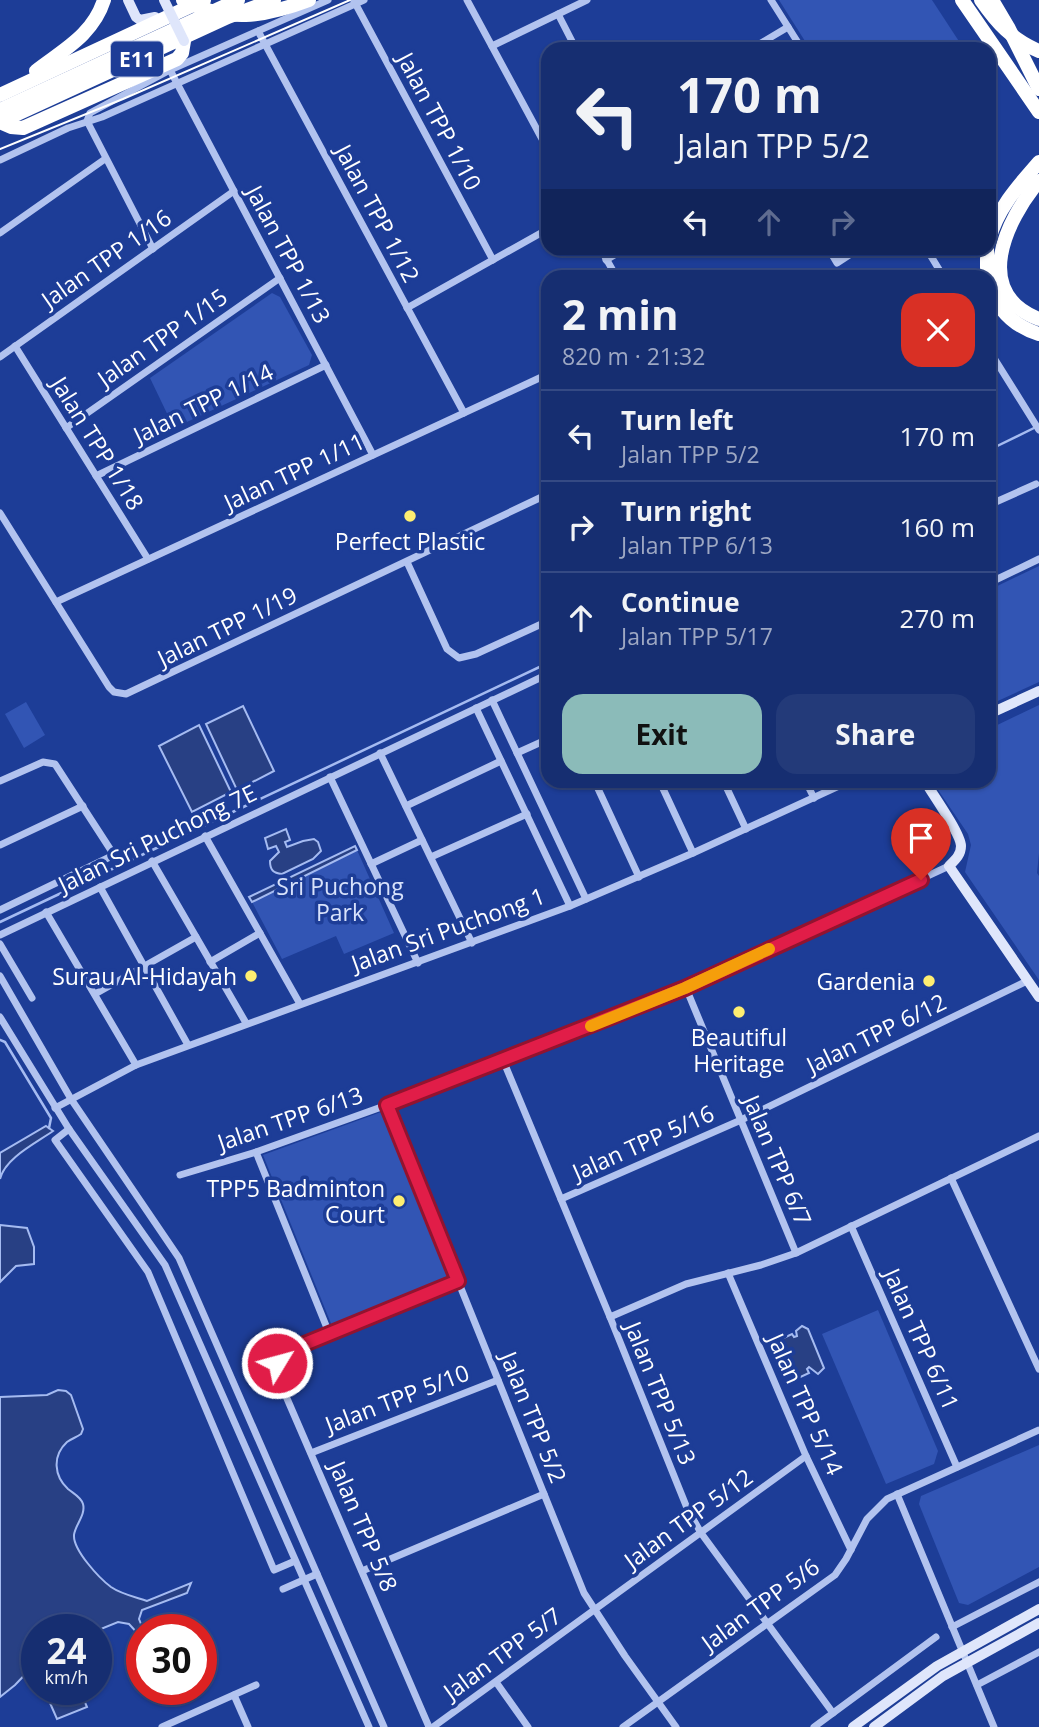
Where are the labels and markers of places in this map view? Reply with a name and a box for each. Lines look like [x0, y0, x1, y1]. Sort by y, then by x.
marker: Perfect Plastic [402, 508, 418, 524]
place label: Perfect Plastic [335, 525, 485, 557]
pin [891, 808, 951, 880]
place label: Surau Al-Hidayah [52, 960, 237, 992]
place label: Gardenia [816, 965, 915, 997]
marker: Surau Al-Hidayah [243, 968, 259, 984]
marker: Gardenia [921, 973, 937, 989]
marker: Beautiful Heritage [731, 1004, 747, 1020]
place label: Beautiful Heritage [691, 1021, 787, 1079]
place label: TPP5 Badminton Court [206, 1172, 385, 1230]
marker: TPP5 Badminton Court [391, 1193, 407, 1209]

